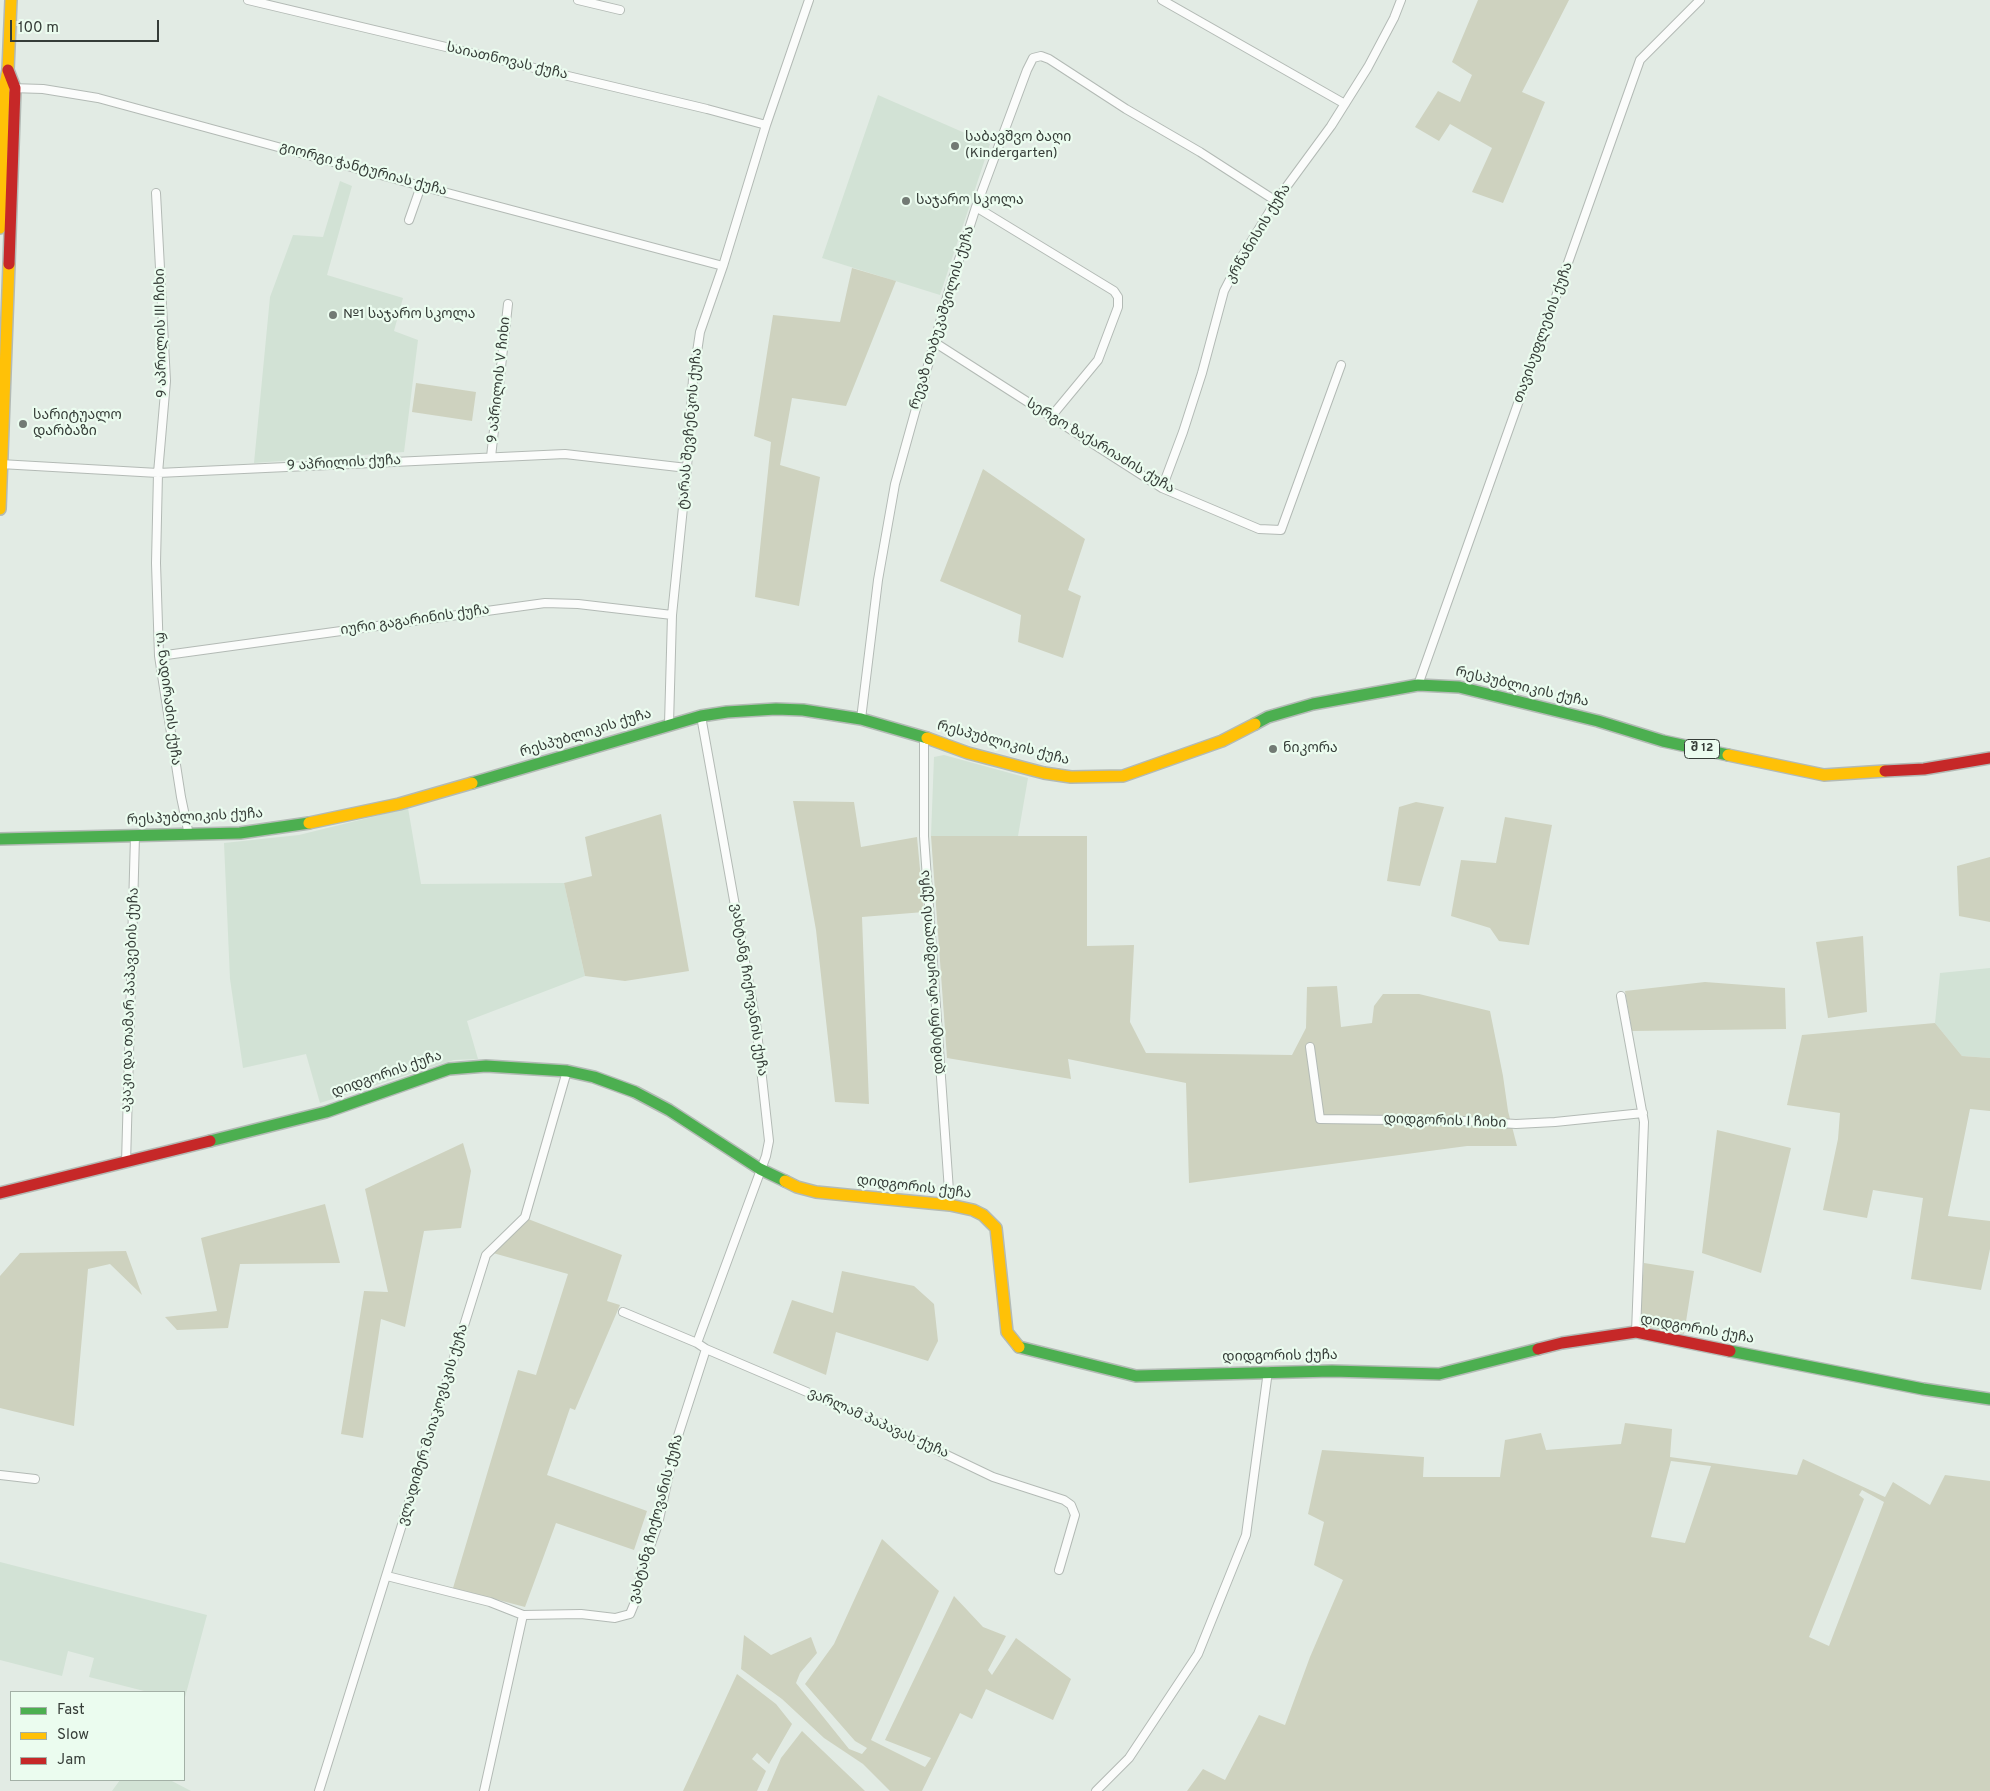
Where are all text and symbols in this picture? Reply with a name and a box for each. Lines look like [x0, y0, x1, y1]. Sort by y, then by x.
scale bar [12, 10, 161, 42]
text: 100 m [18, 19, 59, 38]
street label: საიათნოვას ქუჩა [445, 40, 569, 84]
place label: საბავშვო ბაღი (Kindergarten) [965, 130, 1071, 162]
street label: გიორგი ჭანტურიას ქუჩა [277, 140, 449, 200]
marker: საბავშვო ბაღი (Kindergarten) [949, 140, 961, 152]
street label: კრწანისის ქუჩა [1223, 181, 1295, 287]
place label: საჯარო სკოლა [916, 193, 1024, 209]
marker: საჯარო სკოლა [900, 195, 912, 207]
street label: რევაზ თაბუკაშვილის ქუჩა [907, 224, 979, 412]
street label: თავისუფლების ქუჩა [1511, 260, 1577, 406]
street label: 9 აპრილის III ჩიხი [152, 268, 172, 398]
place label: №1 საჯარო სკოლა [343, 307, 476, 323]
marker: №1 საჯარო სკოლა [327, 309, 339, 321]
street label: 9 აპრილის V ჩიხი [485, 316, 515, 444]
street label: ტარას შევჩენკოს ქუჩა [676, 347, 706, 511]
street label: სერგო ზაქარიაძის ქუჩა [1023, 396, 1177, 498]
place label: სარიტუალო დარბაზი [33, 408, 122, 441]
marker: სარიტუალო დარბაზი [17, 418, 29, 430]
street label: 9 აპრილის ქუჩა [286, 453, 402, 475]
street label: იური გაგარინის ქუჩა [339, 602, 491, 640]
street label: რ. ნადირაძის ქუჩა [150, 631, 184, 767]
street label: რესპუბლიკის ქუჩა [1454, 664, 1590, 712]
street label: რესპუბლიკის ქუჩა [518, 706, 654, 762]
street label: რესპუბლიკის ქუჩა [935, 718, 1071, 770]
road number: შ 12 [1684, 740, 1720, 759]
place label: ნიკორა [1283, 741, 1338, 757]
marker: ნიკორა [1267, 743, 1279, 755]
street label: რესპუბლიკის ქუჩა [126, 806, 264, 830]
street label: დიმიტრი არაყიშვილის ქუჩა [917, 869, 949, 1075]
street label: აკაკი და თამარ პაპავების ქუჩა [119, 887, 143, 1113]
street label: ვახტანგ ჩიქოვანის ქუჩა [726, 903, 770, 1077]
street label: დიდგორის ქუჩა [330, 1048, 444, 1102]
street label: დიდგორის I ჩიხი [1383, 1111, 1507, 1133]
street label: დიდგორის ქუჩა [856, 1173, 972, 1203]
street label: დიდგორის ქუჩა [1639, 1312, 1755, 1348]
street label: ვლადიმერ მაიაკოვსკის ქუჩა [395, 1322, 473, 1528]
street label: დიდგორის ქუჩა [1222, 1348, 1338, 1366]
street label: ვარლამ პაპავას ქუჩა [805, 1385, 951, 1463]
street label: ვახტანგ ჩიქოვანის ქუჩა [626, 1433, 688, 1605]
legend [10, 1691, 185, 1781]
text: Fast [57, 1701, 85, 1720]
text: Slow [57, 1726, 89, 1745]
text: Jam [57, 1751, 86, 1770]

